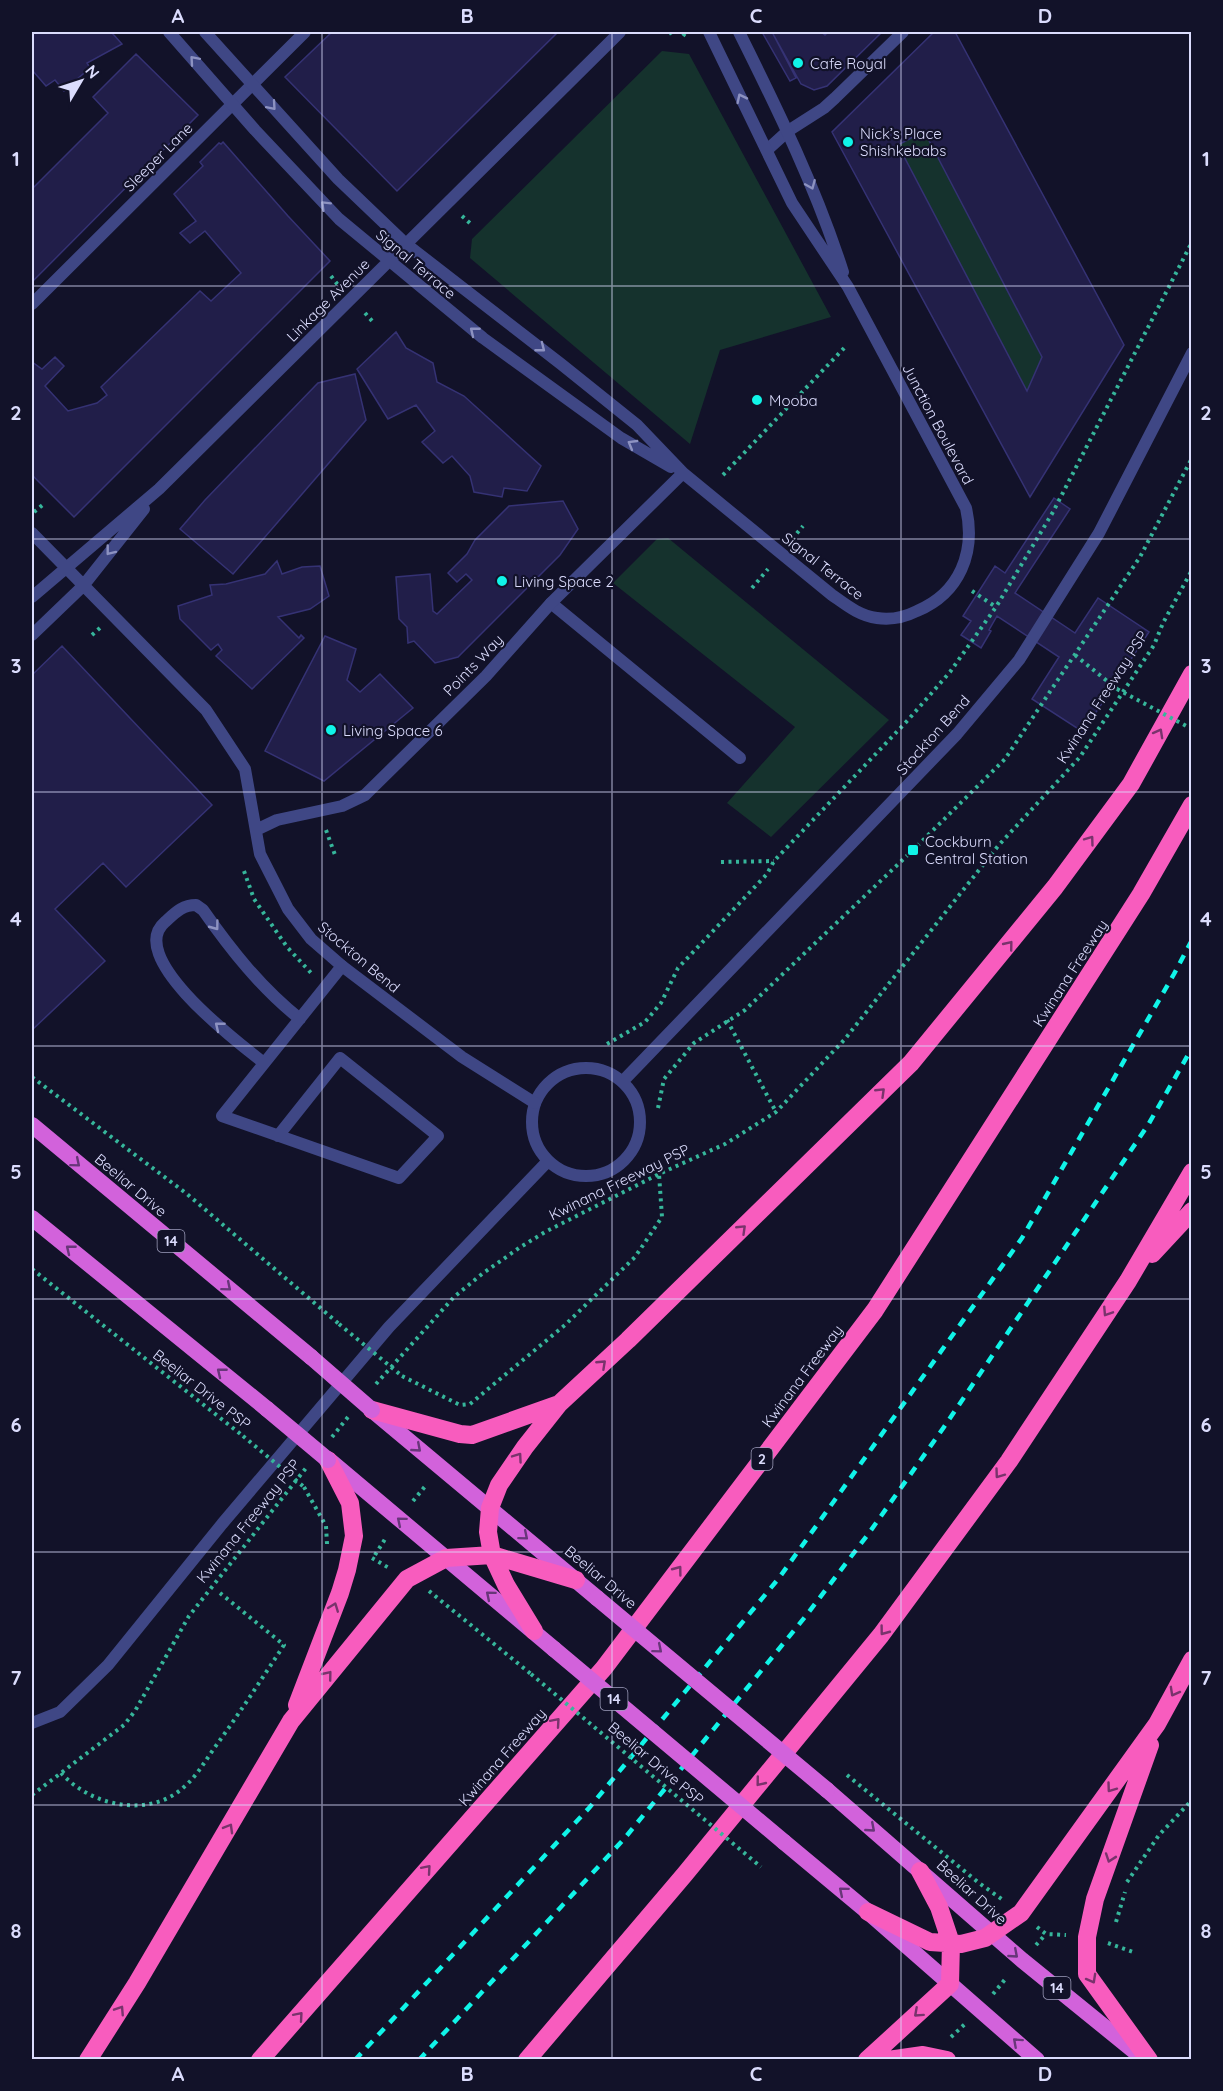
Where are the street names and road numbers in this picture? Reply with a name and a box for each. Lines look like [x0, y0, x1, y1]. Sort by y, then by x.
street label: Sleeper Lane [119, 118, 197, 196]
street label: Signal Terrace [372, 225, 460, 303]
street label: Linkage Avenue [282, 254, 374, 346]
street label: Junction Boulevard [898, 360, 978, 488]
street label: Signal Terrace [778, 528, 868, 604]
street label: Kwinana Freeway PSP [1052, 627, 1152, 767]
street label: Points Way [439, 630, 507, 700]
street label: Stockton Bend [892, 691, 974, 779]
street label: Kwinana Freeway [1028, 916, 1112, 1030]
street label: Stockton Bend [314, 917, 404, 997]
street label: Kwinana Freeway PSP [546, 1140, 692, 1224]
street label: Beeliar Drive [91, 1149, 171, 1221]
road number: 14 [158, 1230, 184, 1252]
street label: Kwinana Freeway [757, 1321, 847, 1431]
street label: Beeliar Drive PSP [149, 1345, 255, 1433]
road number: 2 [752, 1448, 772, 1470]
street label: Kwinana Freeway PSP [192, 1455, 304, 1587]
street label: Beeliar Drive [561, 1541, 641, 1613]
road number: 14 [600, 1688, 628, 1710]
street label: Kwinana Freeway [454, 1704, 550, 1810]
street label: Beeliar Drive PSP [604, 1718, 708, 1809]
street label: Beeliar Drive [933, 1855, 1011, 1929]
road number: 14 [1044, 1977, 1070, 1999]

